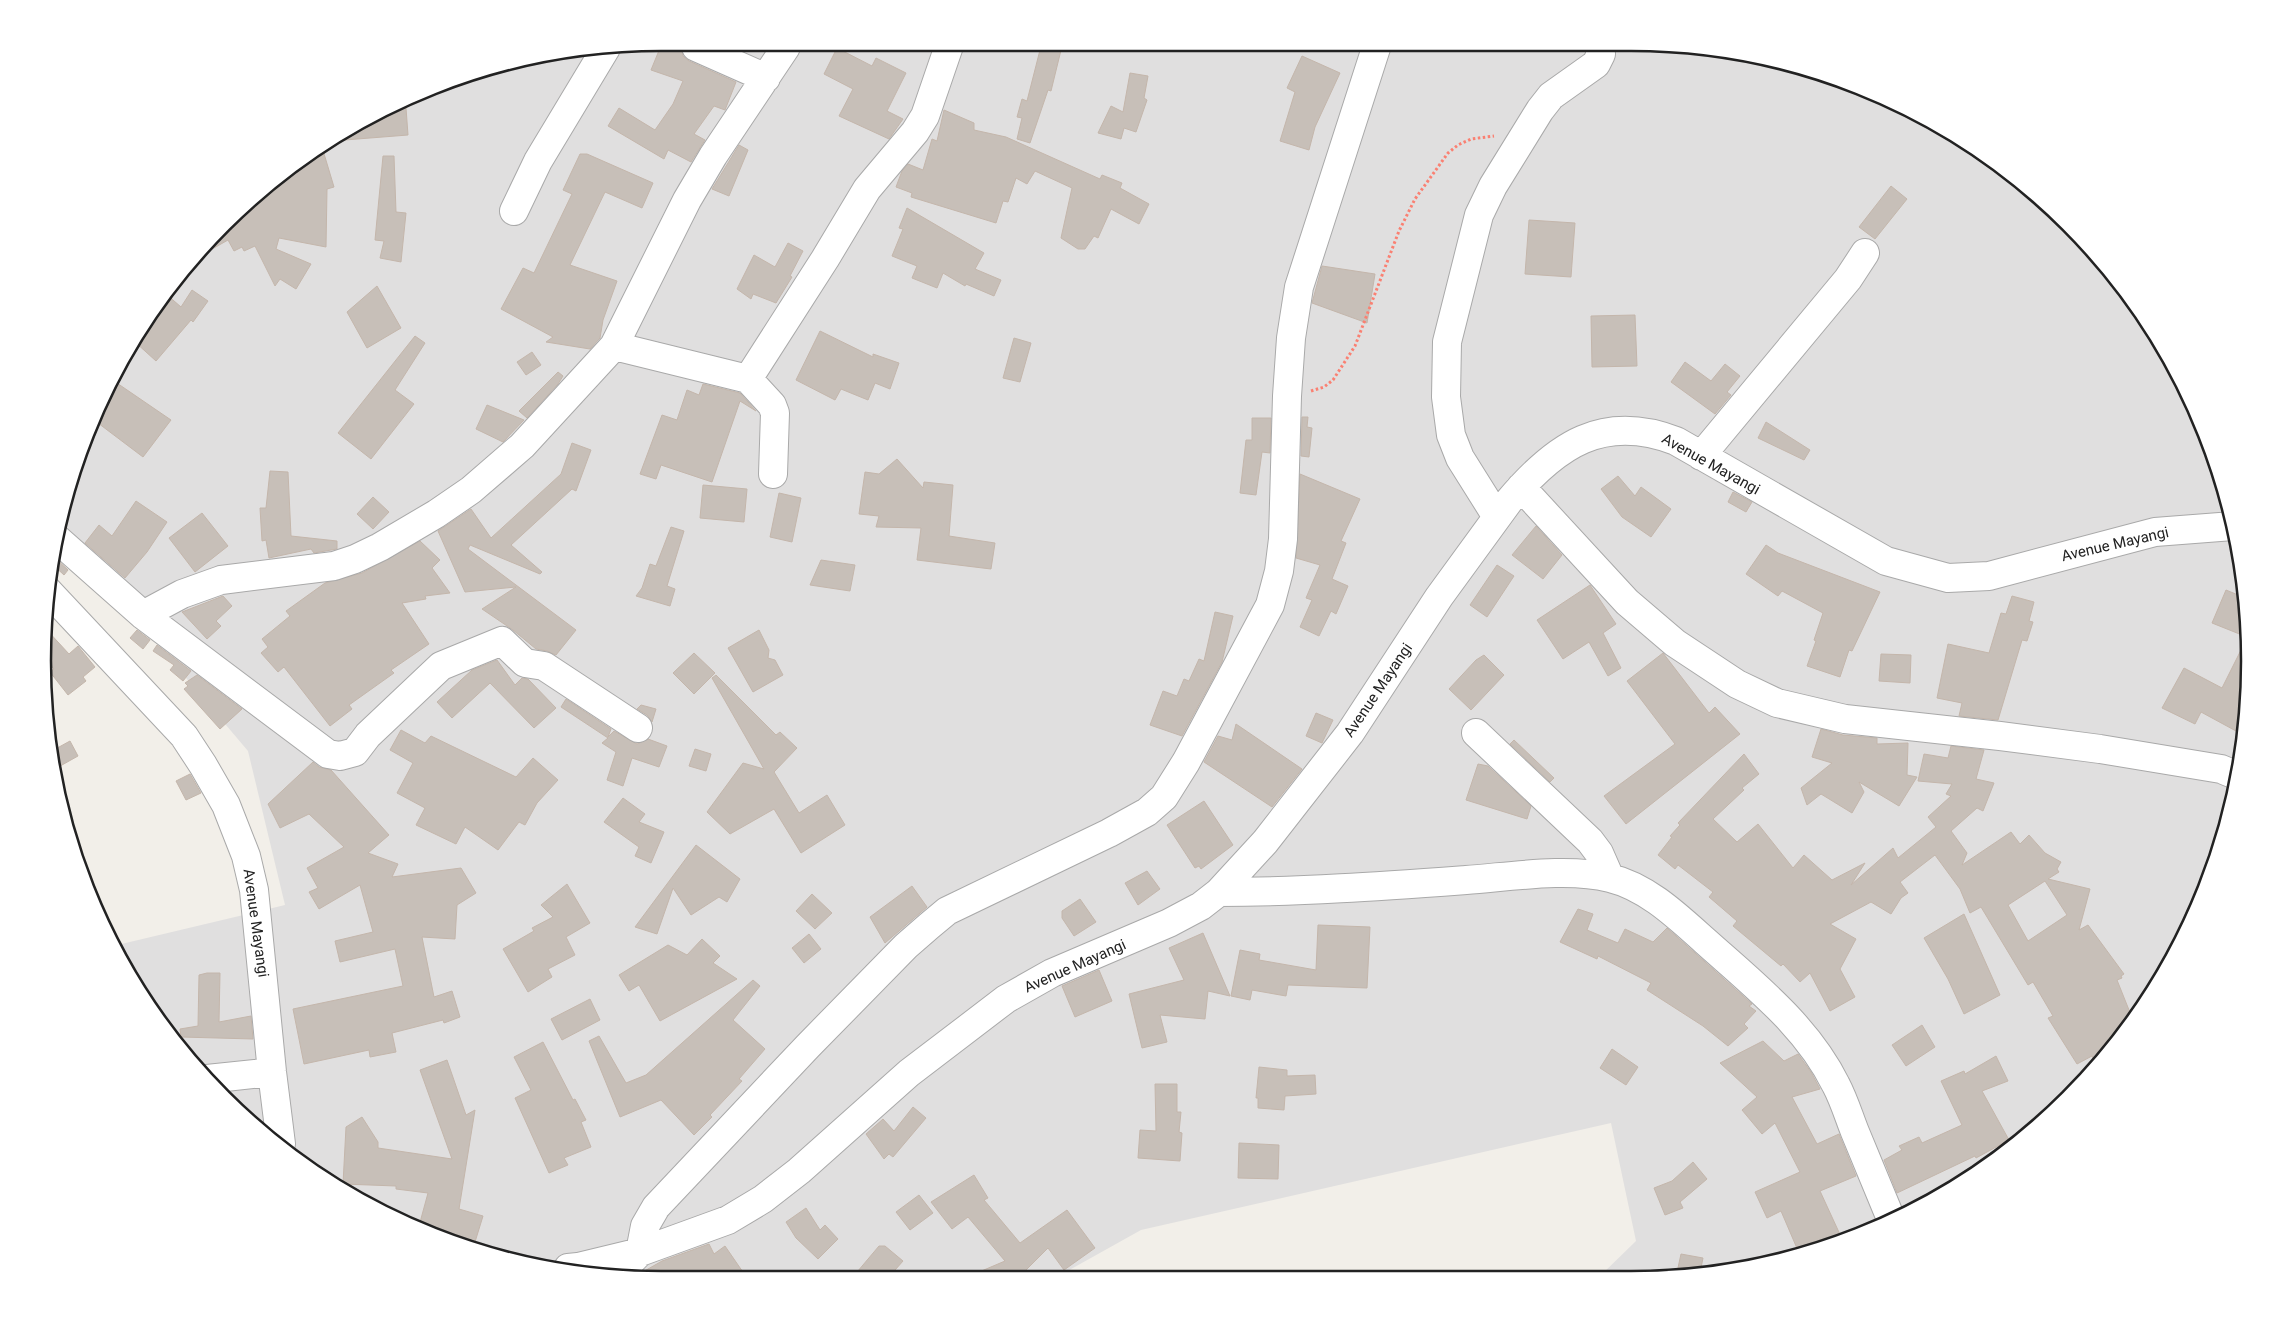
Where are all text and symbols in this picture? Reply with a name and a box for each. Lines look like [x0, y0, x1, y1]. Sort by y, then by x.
street label: Avenue Mayangi [1659, 430, 1763, 498]
street label: Avenue Mayangi [2060, 523, 2170, 565]
street label: Avenue Mayangi [1340, 640, 1416, 740]
street label: Avenue Mayangi [239, 868, 273, 978]
street label: Avenue Mayangi [1021, 936, 1129, 996]

